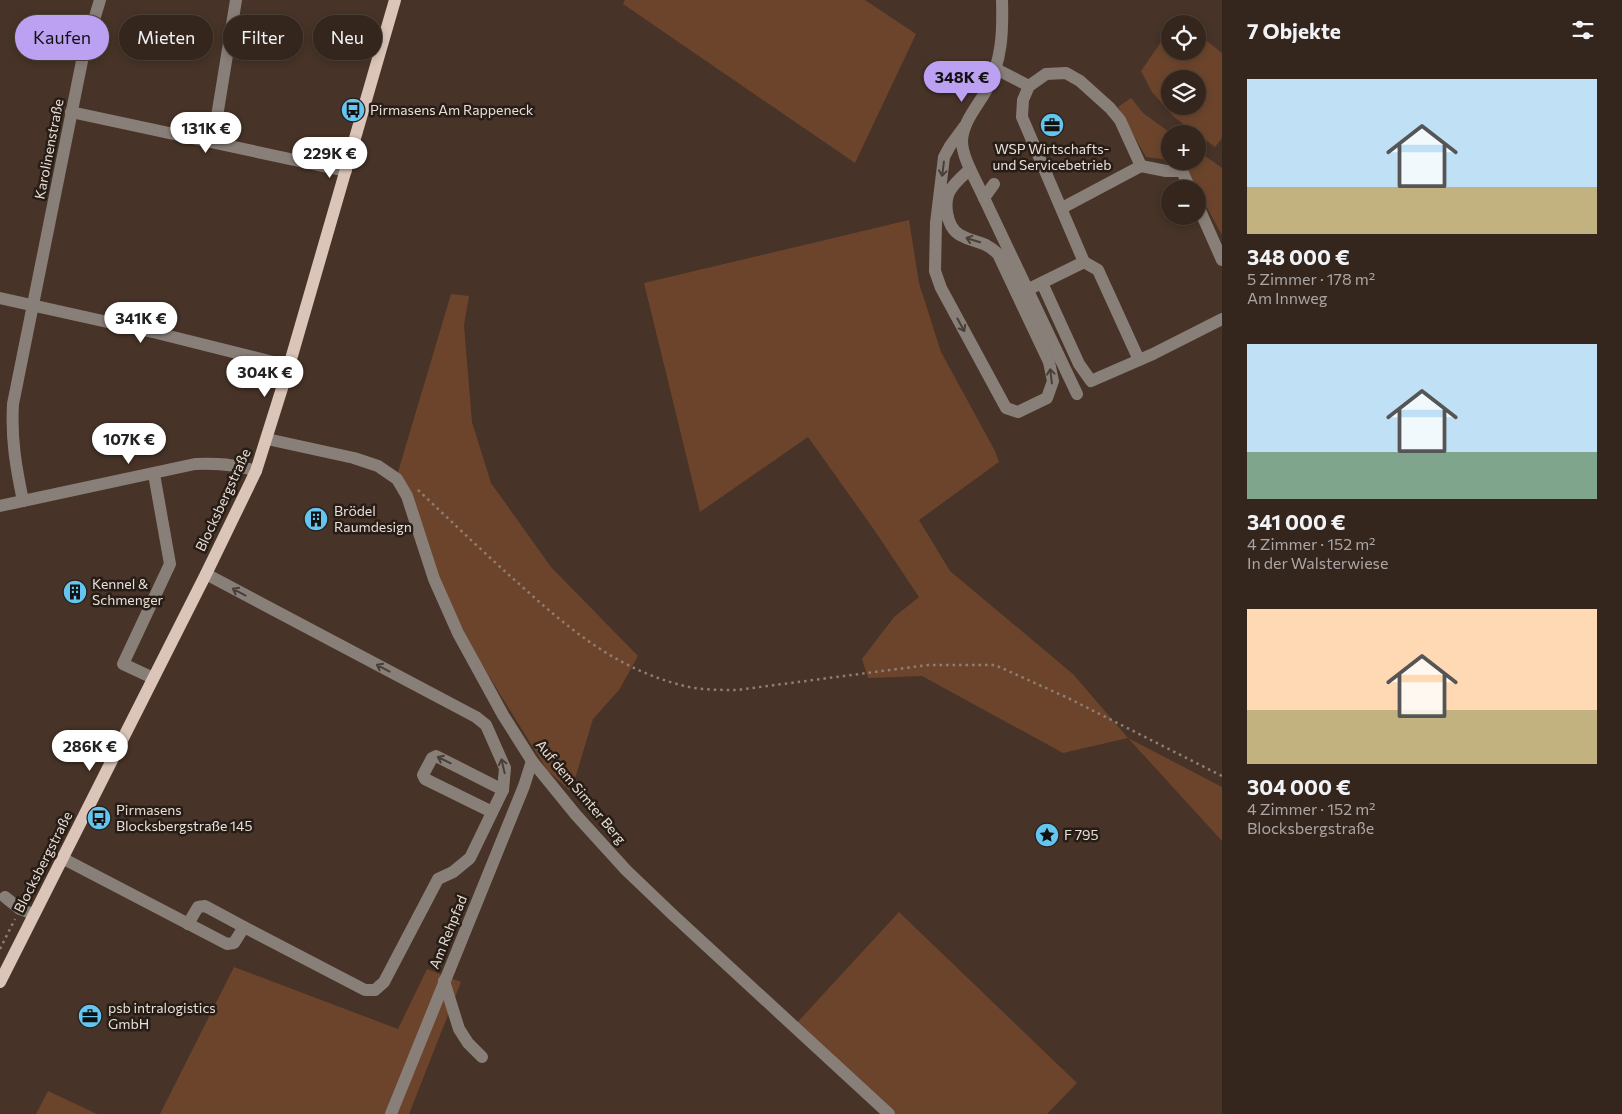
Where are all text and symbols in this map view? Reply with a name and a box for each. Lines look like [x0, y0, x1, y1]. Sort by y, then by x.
chip: Kaufen [15, 15, 109, 60]
chip: Mieten [119, 15, 213, 60]
chip: Filter [223, 15, 303, 60]
chip: Neu [313, 15, 382, 60]
map controls [1161, 15, 1206, 225]
button: locate [1161, 15, 1206, 60]
icon: filters [1569, 16, 1597, 44]
text: 7 Objekte [1247, 18, 1341, 43]
pin: 348K € [921, 61, 1003, 103]
text: 348K € [935, 67, 989, 86]
button: layers [1161, 70, 1206, 115]
street label: Karolinenstraße [30, 97, 67, 200]
bus stop icon: Pirmasens Am Rappeneck [340, 97, 366, 123]
place label: Pirmasens Am Rappeneck [370, 101, 534, 118]
icon: home [1377, 111, 1467, 201]
pin: 131K € [165, 112, 247, 154]
office icon: WSP Wirtschafts- und Servicebetrieb [1039, 112, 1065, 138]
text: 131K € [181, 118, 231, 137]
button: + [1161, 125, 1206, 170]
pin: 229K € [289, 136, 371, 179]
place label: WSP Wirtschafts- und Servicebetrieb [992, 140, 1112, 173]
text: 229K € [303, 143, 357, 162]
one-way arrow [938, 161, 948, 177]
button: − [1161, 180, 1206, 225]
one-way arrow [966, 234, 982, 244]
text: 348 000 € [1247, 244, 1350, 269]
text: 5 Zimmer · 178 m² [1247, 269, 1375, 288]
text: Am Innweg [1247, 288, 1327, 307]
pin: 341K € [100, 302, 182, 344]
text: 341K € [115, 308, 167, 327]
one-way arrow [957, 317, 966, 332]
pin: 304K € [224, 356, 306, 398]
text: 304K € [237, 362, 293, 381]
one-way arrow [1046, 368, 1056, 384]
icon: home [1377, 376, 1467, 466]
pin: 107K € [88, 422, 170, 465]
text: 107K € [103, 429, 155, 448]
street label: Blocksbergstraße [191, 446, 254, 554]
place label: Brödel Raumdesign [334, 502, 412, 535]
building icon: Brödel Raumdesign [303, 506, 329, 532]
text: 341 000 € [1247, 509, 1346, 534]
text: 4 Zimmer · 152 m² [1247, 534, 1376, 553]
text: In der Walsterwiese [1247, 553, 1388, 572]
place label: Kennel & Schmenger [92, 575, 164, 608]
building icon: Kennel & Schmenger [62, 579, 88, 605]
one-way arrow [232, 587, 247, 597]
icon: home [1377, 641, 1467, 731]
one-way arrow [376, 663, 391, 672]
pin: 286K € [49, 730, 131, 772]
text: 286K € [63, 736, 117, 755]
street label: Auf dem Simter Berg [533, 736, 630, 848]
one-way arrow [437, 755, 452, 764]
one-way arrow [498, 758, 507, 774]
text: 304 000 € [1247, 774, 1351, 799]
text: 4 Zimmer · 152 m² [1247, 799, 1376, 818]
place label: Pirmasens Blocksbergstraße 145 [116, 801, 253, 834]
bus stop icon: Pirmasens Blocksbergstraße 145 [86, 805, 112, 831]
street label: Blocksbergstraße [10, 808, 75, 915]
text: Blocksbergstraße [1247, 818, 1374, 837]
place icon: F 795 [1034, 822, 1060, 848]
place label: F 795 [1064, 826, 1099, 843]
street label: Am Rehpfad [425, 893, 470, 971]
place label: psb intralogistics GmbH [108, 999, 216, 1032]
office icon: psb intralogistics GmbH [77, 1003, 103, 1029]

